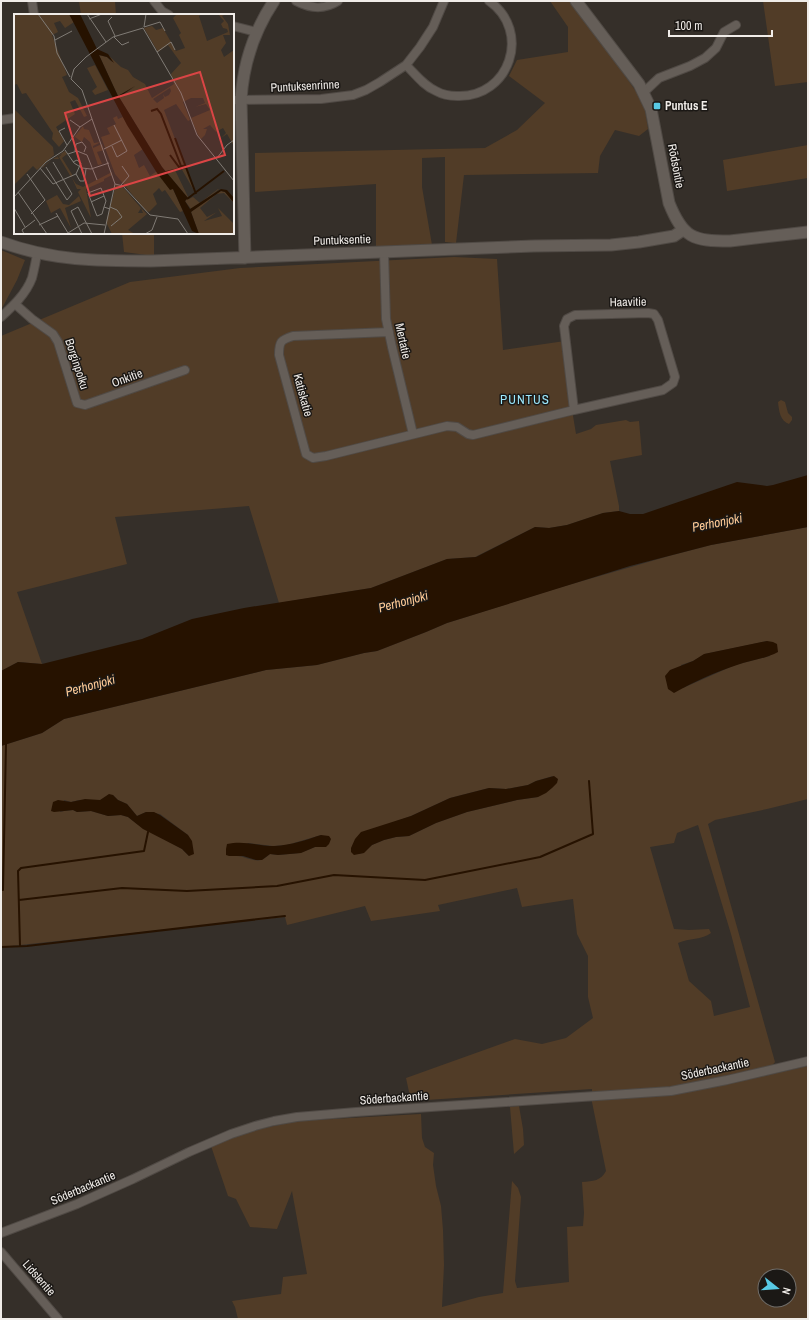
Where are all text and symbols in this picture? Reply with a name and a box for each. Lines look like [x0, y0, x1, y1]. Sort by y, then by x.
scale bar [669, 12, 772, 38]
inset map [14, 14, 234, 234]
text: 100 m [675, 18, 702, 34]
street label: Puntuksenrinne [270, 76, 340, 96]
place label: Puntus E [665, 98, 708, 114]
marker: Puntus E [652, 101, 662, 111]
street label: Rödsöntie [664, 142, 688, 190]
street label: Puntuksentie [313, 231, 371, 249]
street label: Haavitie [610, 294, 646, 310]
street label: Mertatie [391, 322, 415, 360]
street label: Borginpolku [61, 337, 93, 391]
street label: Onkitie [109, 365, 145, 391]
street label: Katiskatie [290, 372, 316, 418]
district label: PUNTUS [500, 391, 550, 408]
water label: Perhonjoki [690, 509, 744, 536]
water label: Perhonjoki [376, 587, 430, 616]
water label: Perhonjoki [63, 671, 117, 700]
street label: Söderbackantie [680, 1054, 750, 1084]
street label: Söderbackantie [359, 1088, 429, 1108]
street label: Söderbackantie [48, 1167, 118, 1209]
street label: Lidslentie [19, 1257, 59, 1299]
north arrow [757, 1268, 797, 1308]
text: N [779, 1286, 794, 1296]

